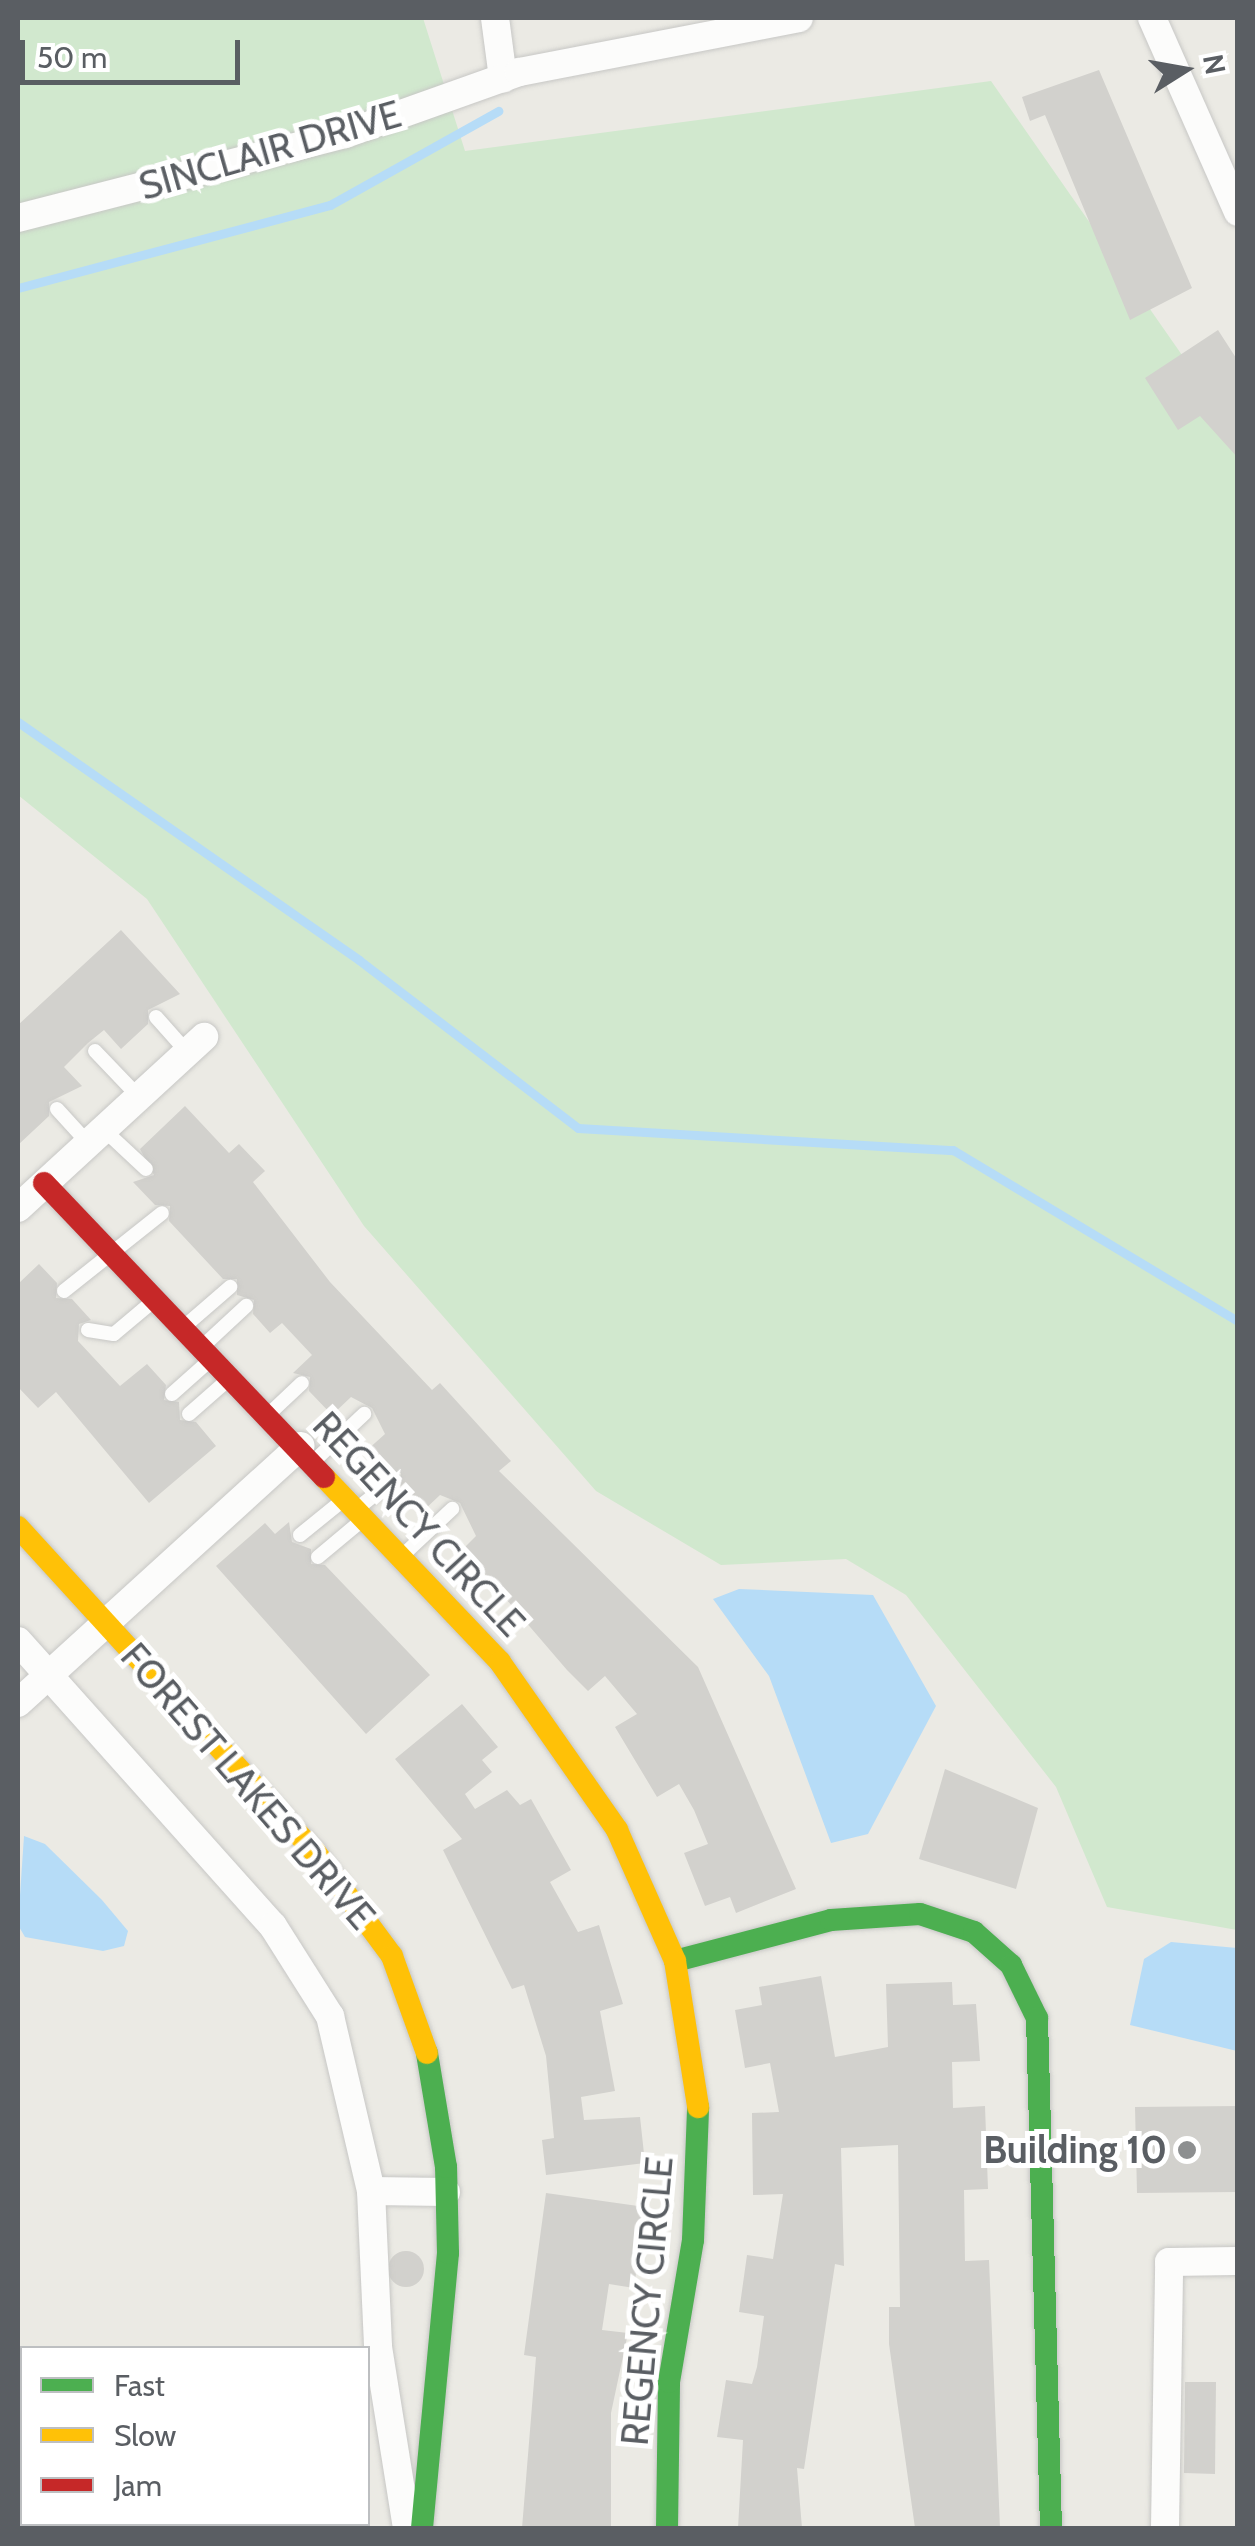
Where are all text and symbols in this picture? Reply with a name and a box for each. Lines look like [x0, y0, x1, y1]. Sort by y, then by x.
scale bar [25, 20, 245, 82]
north arrow [1135, 20, 1235, 120]
text: 50 m [37, 39, 107, 76]
text: N [1196, 51, 1233, 77]
street label: SINCLAIR DRIVE [134, 91, 406, 209]
street label: REGENCY CIRCLE [303, 1402, 535, 1646]
street label: FOREST LAKES DRIVE [111, 1634, 385, 1938]
place label: Building 10 [983, 2127, 1167, 2173]
marker: Building 10 [1176, 2139, 1198, 2161]
street label: REGENCY CIRCLE [612, 2155, 682, 2447]
legend [20, 2346, 370, 2526]
text: Fast [114, 2367, 165, 2404]
text: Slow [114, 2417, 176, 2454]
text: Jam [114, 2467, 162, 2504]

